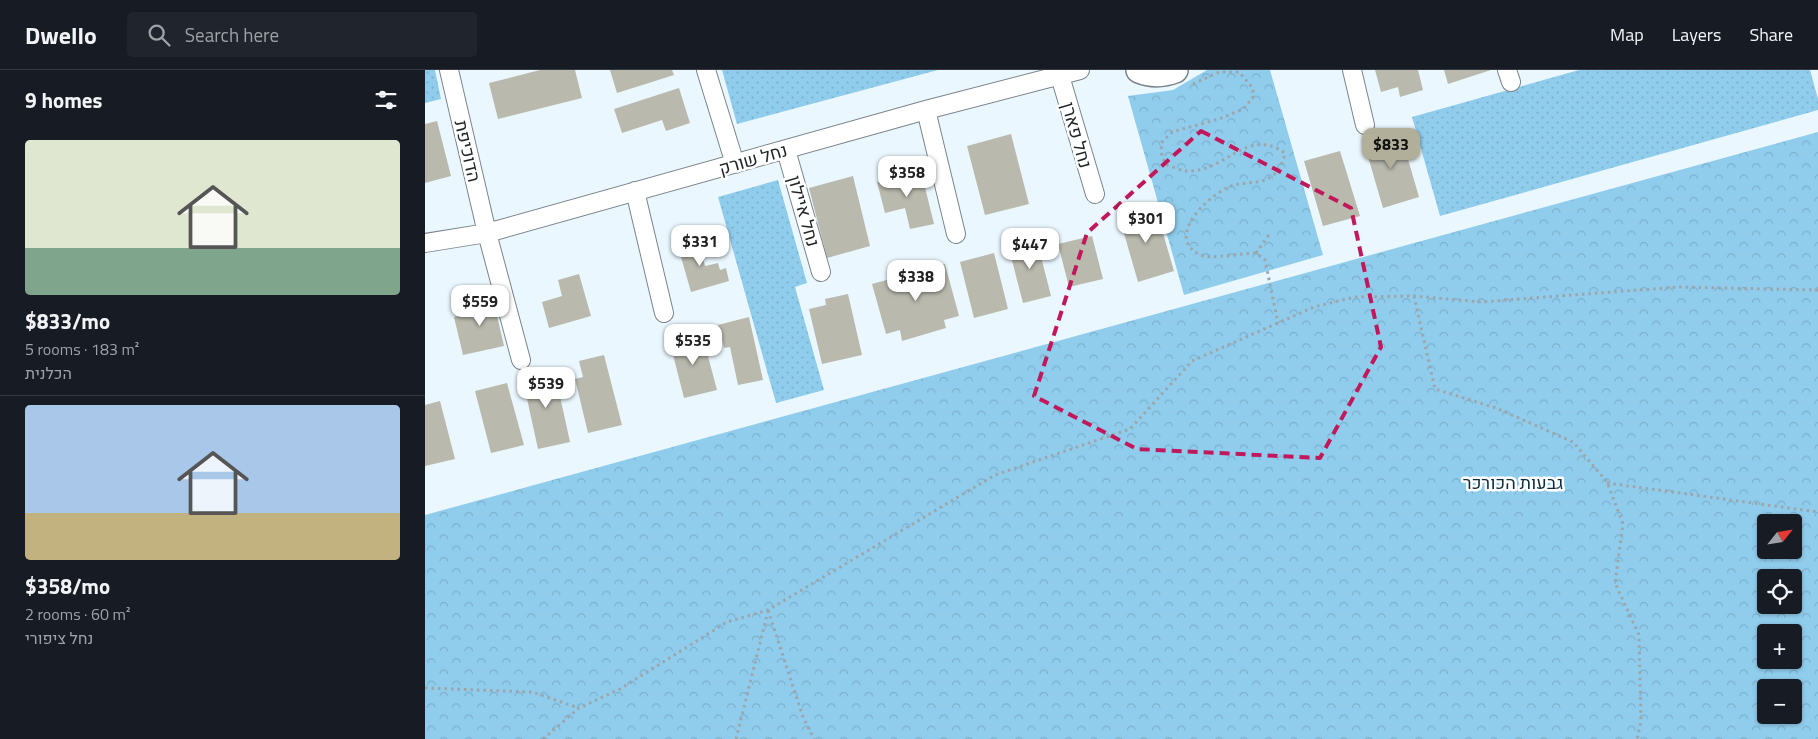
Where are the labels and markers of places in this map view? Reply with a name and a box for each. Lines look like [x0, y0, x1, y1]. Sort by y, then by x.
pin: $833 [1361, 128, 1421, 170]
pin: $358 [877, 156, 937, 198]
pin: $301 [1116, 202, 1176, 244]
pin: $331 [670, 224, 730, 267]
pin: $447 [1000, 228, 1060, 270]
pin: $338 [886, 260, 946, 302]
pin: $559 [450, 284, 510, 327]
pin: $535 [663, 324, 723, 366]
pin: $539 [516, 366, 576, 409]

